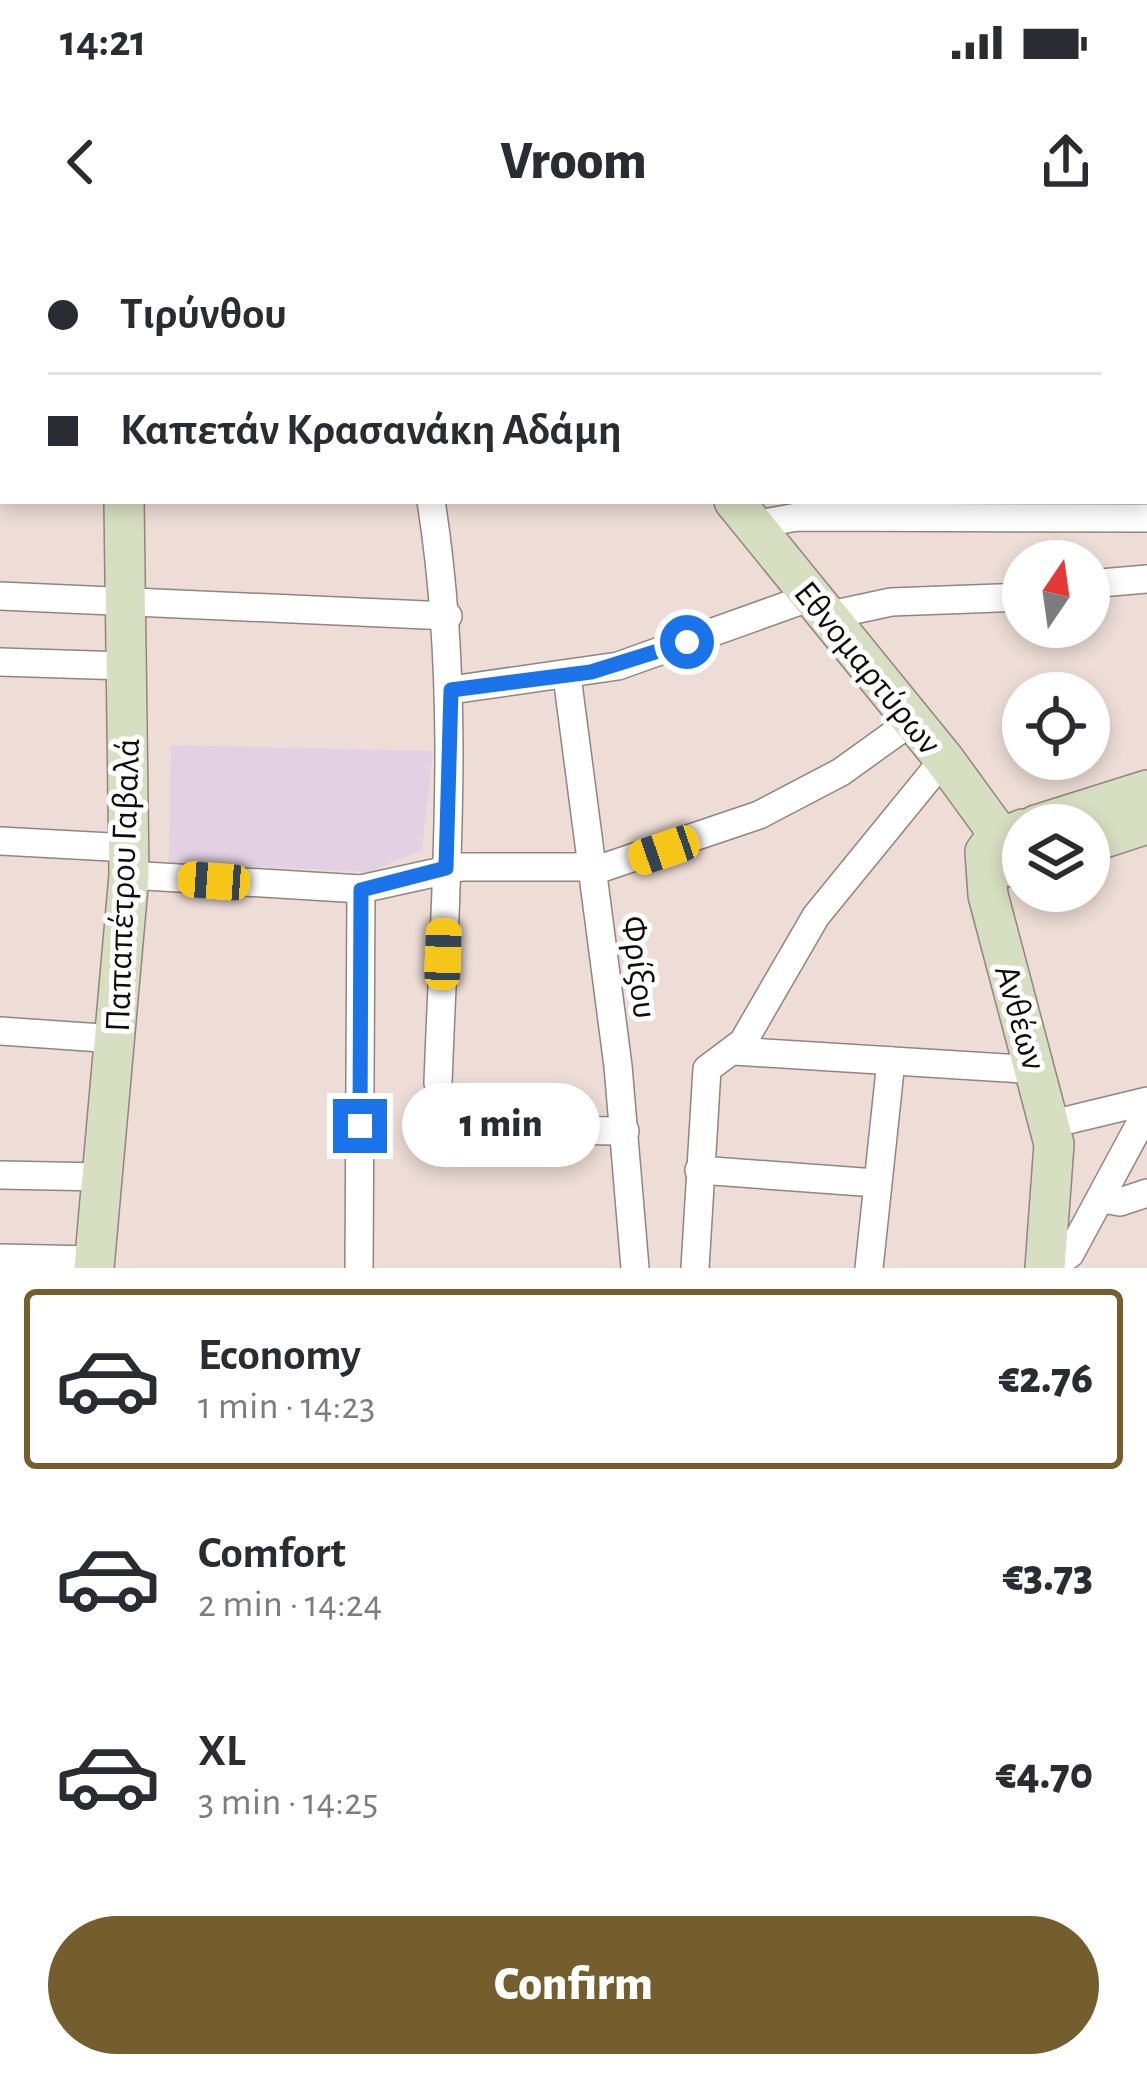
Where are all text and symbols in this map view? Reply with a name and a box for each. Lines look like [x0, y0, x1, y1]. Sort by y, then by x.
text: 14:21 [60, 19, 147, 64]
icon: back [48, 129, 114, 195]
icon: share [1033, 129, 1099, 195]
text: Vroom [500, 135, 647, 189]
text: Τιρύνθου [120, 292, 287, 337]
text: Καπετάν Κρασανάκη Αδάμη [120, 408, 622, 453]
north arrow [1002, 540, 1110, 648]
map controls [1002, 540, 1110, 912]
street label: Εθνομαρτύρων [787, 575, 948, 761]
route start [660, 615, 714, 669]
button: locate [1002, 672, 1110, 780]
street label: Παπαπέτρου Γαβαλά [100, 738, 146, 1033]
button: layers [1002, 804, 1110, 912]
car [624, 821, 704, 879]
car [177, 861, 251, 901]
street label: Φρίξου [615, 914, 663, 1021]
car [424, 917, 462, 991]
street label: Ανθέων [988, 961, 1052, 1074]
callout: 1 min [402, 1084, 600, 1168]
route end [333, 1099, 387, 1153]
text: 1 min [459, 1105, 543, 1144]
icon: car [54, 1325, 162, 1433]
text: Economy [198, 1333, 361, 1378]
text: €2.76 [999, 1356, 1093, 1401]
text: 1 min · 14:23 [198, 1387, 375, 1426]
icon: car [54, 1523, 162, 1631]
text: Comfort [198, 1531, 346, 1576]
text: €3.73 [1003, 1554, 1093, 1599]
text: 2 min · 14:24 [198, 1585, 382, 1624]
icon: car [54, 1721, 162, 1829]
text: XL [198, 1729, 246, 1774]
text: €4.70 [996, 1752, 1093, 1797]
text: 3 min · 14:25 [198, 1783, 378, 1822]
button: Confirm [48, 1916, 1099, 2054]

